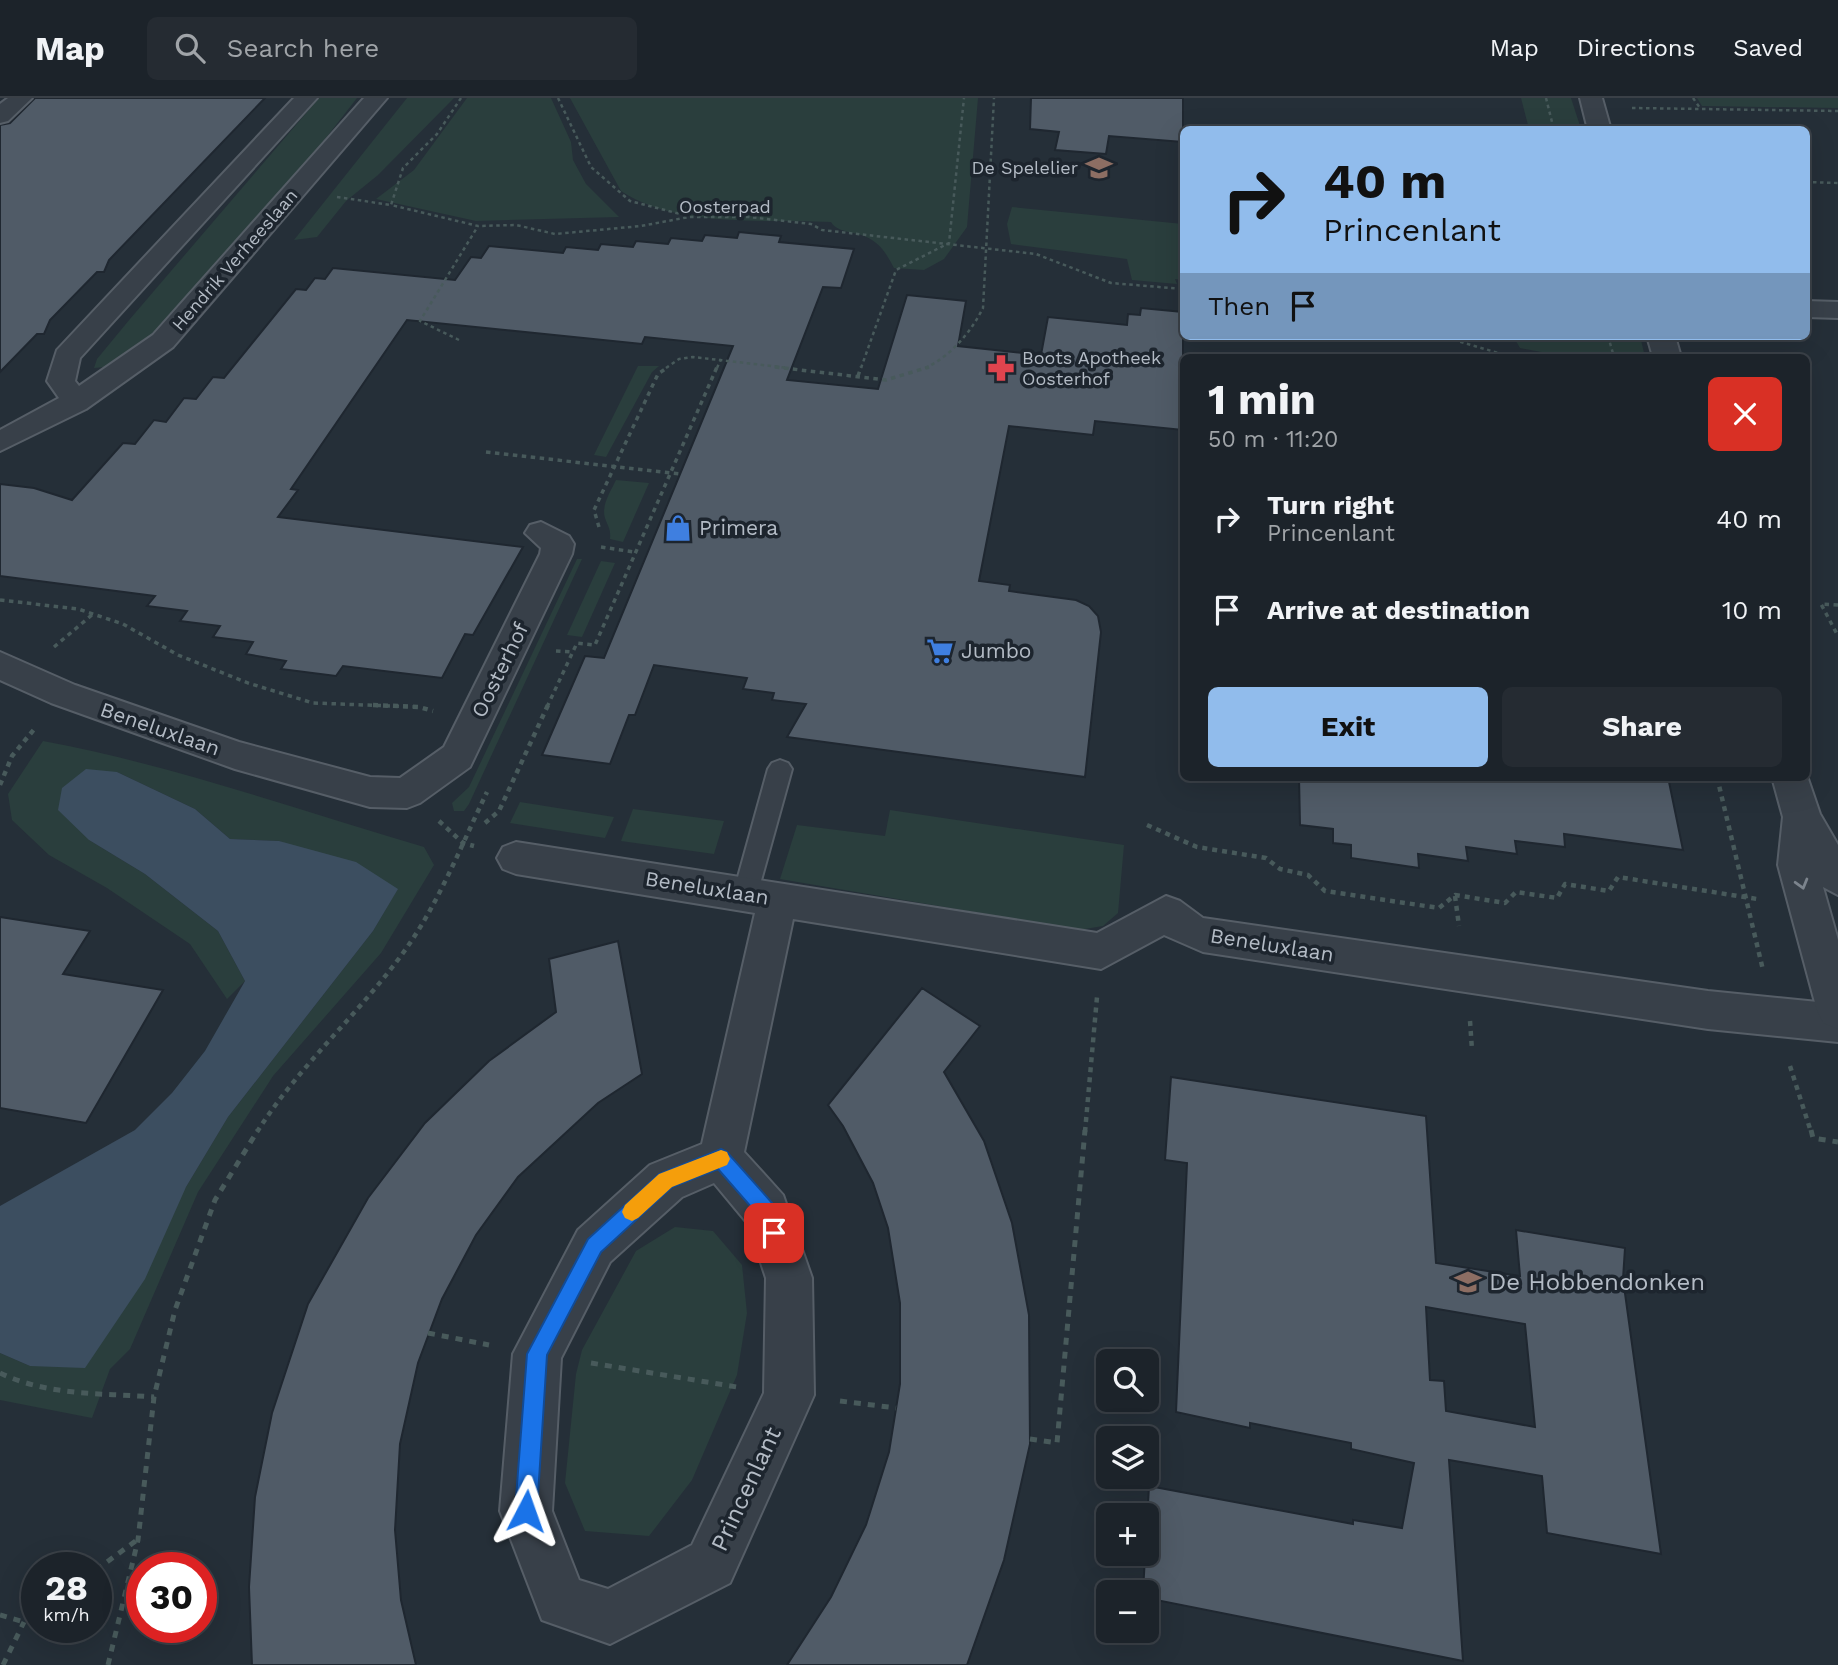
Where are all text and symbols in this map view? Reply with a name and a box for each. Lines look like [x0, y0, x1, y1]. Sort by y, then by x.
search box [147, 17, 637, 80]
text: Map [35, 29, 105, 68]
icon: search [171, 29, 209, 67]
text: Search here [227, 33, 379, 63]
text: Map [1490, 34, 1539, 62]
text: Directions [1577, 34, 1695, 62]
text: Saved [1733, 34, 1803, 62]
text: 40 m [1323, 152, 1446, 210]
school or university icon: De Spelelier [1084, 153, 1114, 183]
icon: right [1208, 154, 1299, 245]
place label: De Spelelier [971, 157, 1078, 178]
street label: Hendrik Verheeslaan [168, 185, 302, 335]
street label: Oosterpad [679, 196, 771, 217]
text: Princenlant [1323, 211, 1501, 249]
icon: arrive [1284, 287, 1322, 325]
text: Then [1208, 291, 1270, 321]
place label: Boots Apotheek Oosterhof [1022, 347, 1161, 389]
pharmacy icon: Boots Apotheek Oosterhof [986, 353, 1016, 383]
text: 1 min [1208, 375, 1316, 424]
button: close [1708, 377, 1782, 451]
text: 50 m · 11:20 [1208, 426, 1338, 453]
text: Turn right [1267, 490, 1394, 520]
icon: right [1208, 500, 1246, 538]
text: 40 m [1716, 504, 1782, 534]
shop icon: Primera [663, 513, 693, 543]
place label: Primera [699, 515, 778, 540]
text: Princenlant [1267, 520, 1395, 547]
icon: arrive [1208, 591, 1246, 629]
text: Arrive at destination [1267, 595, 1530, 625]
text: 10 m [1722, 595, 1782, 625]
street label: Oosterhof [466, 618, 533, 721]
supermarket icon: Jumbo [925, 636, 955, 666]
place label: Jumbo [961, 638, 1031, 663]
button: Exit [1208, 687, 1488, 767]
button: Share [1502, 687, 1782, 767]
street label: Beneluxlaan [97, 696, 223, 761]
street label: Beneluxlaan [644, 865, 771, 910]
one-way arrow [1794, 878, 1809, 890]
street label: Beneluxlaan [1209, 922, 1336, 967]
pin [744, 1203, 804, 1263]
icon: arrive [755, 1214, 793, 1252]
school or university icon: De Hobbendonken [1453, 1267, 1483, 1297]
place label: De Hobbendonken [1489, 1268, 1705, 1296]
map controls [1096, 1349, 1159, 1643]
button: search [1096, 1349, 1159, 1412]
street label: Princenlant [705, 1423, 787, 1555]
button: layers [1096, 1426, 1159, 1489]
position arrow [489, 1474, 563, 1548]
button: + [1096, 1503, 1159, 1566]
speed limit sign: 30 [126, 1552, 217, 1643]
text: 28 [45, 1567, 88, 1609]
button: − [1096, 1580, 1159, 1643]
text: km/h [43, 1604, 90, 1625]

